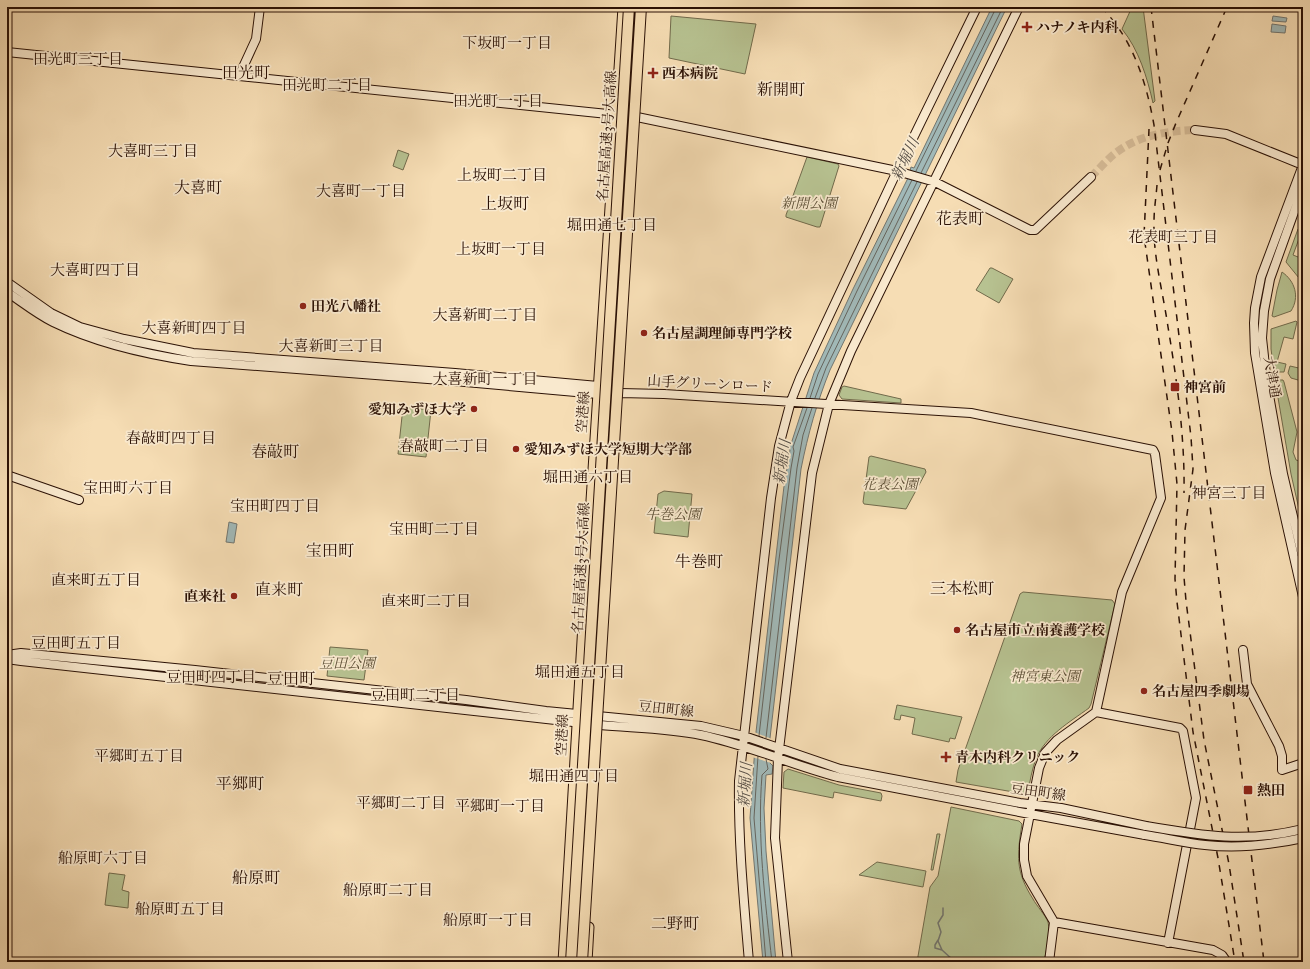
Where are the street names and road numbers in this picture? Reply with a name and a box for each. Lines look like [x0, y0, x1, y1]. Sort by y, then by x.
street label: 名古屋高速3号大高線 [594, 70, 620, 202]
street label: 大津通 [1260, 355, 1284, 399]
street label: 山手グリーンロード [647, 372, 773, 396]
street label: 空港線 [573, 390, 593, 434]
street label: 名古屋高速3号大高線 [569, 502, 593, 634]
street label: 豆田町線 [637, 698, 695, 720]
street label: 空港線 [552, 714, 572, 756]
street label: 豆田町線 [1009, 780, 1067, 804]

